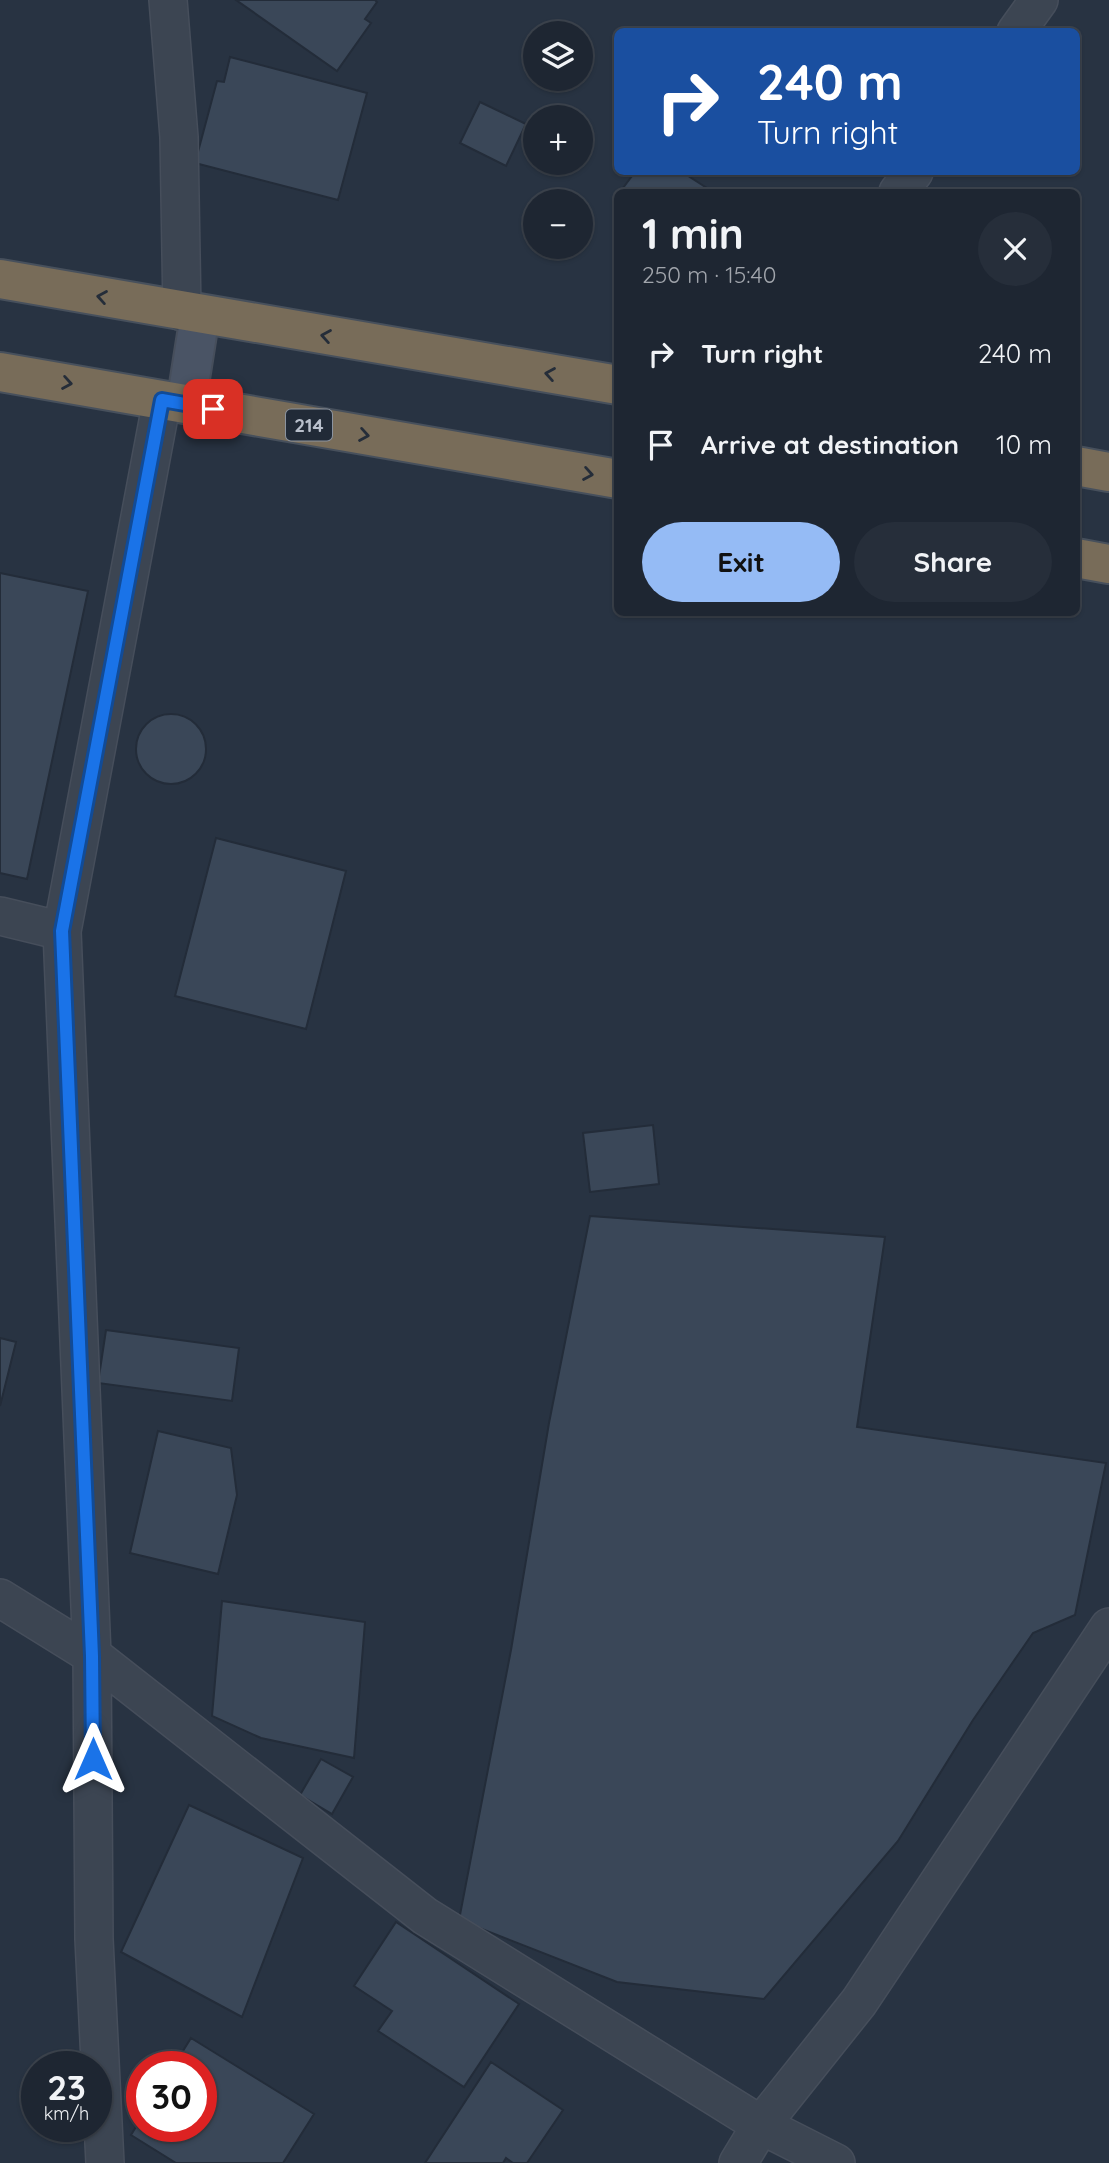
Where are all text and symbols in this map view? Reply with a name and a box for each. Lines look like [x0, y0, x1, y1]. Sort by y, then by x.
map controls [523, 21, 593, 259]
button: layers [523, 21, 593, 91]
text: 240 m [757, 51, 903, 112]
icon: right [642, 56, 733, 147]
button: + [523, 105, 593, 175]
text: Turn right [757, 112, 898, 152]
button: − [523, 189, 593, 259]
text: 1 min [642, 207, 744, 260]
button: close [978, 212, 1052, 286]
text: 250 m · 15:40 [642, 260, 776, 289]
one-way arrow [96, 291, 108, 306]
one-way arrow [320, 329, 332, 344]
icon: right [642, 335, 680, 373]
text: Turn right [701, 337, 823, 370]
text: 240 m [978, 337, 1052, 370]
one-way arrow [545, 367, 556, 382]
one-way arrow [61, 375, 73, 390]
pin [183, 379, 243, 439]
icon: arrive [194, 390, 232, 428]
road number: 214 [286, 410, 332, 440]
icon: arrive [642, 426, 680, 464]
one-way arrow [358, 427, 370, 442]
text: Arrive at destination [701, 428, 959, 461]
text: 10 m [996, 428, 1052, 461]
one-way arrow [582, 466, 594, 481]
button: Exit [642, 522, 840, 602]
button: Share [854, 522, 1052, 602]
position arrow [56, 1722, 130, 1796]
speed limit sign: 30 [126, 2051, 217, 2142]
text: 23 [47, 2065, 86, 2109]
text: km/h [44, 2102, 89, 2125]

